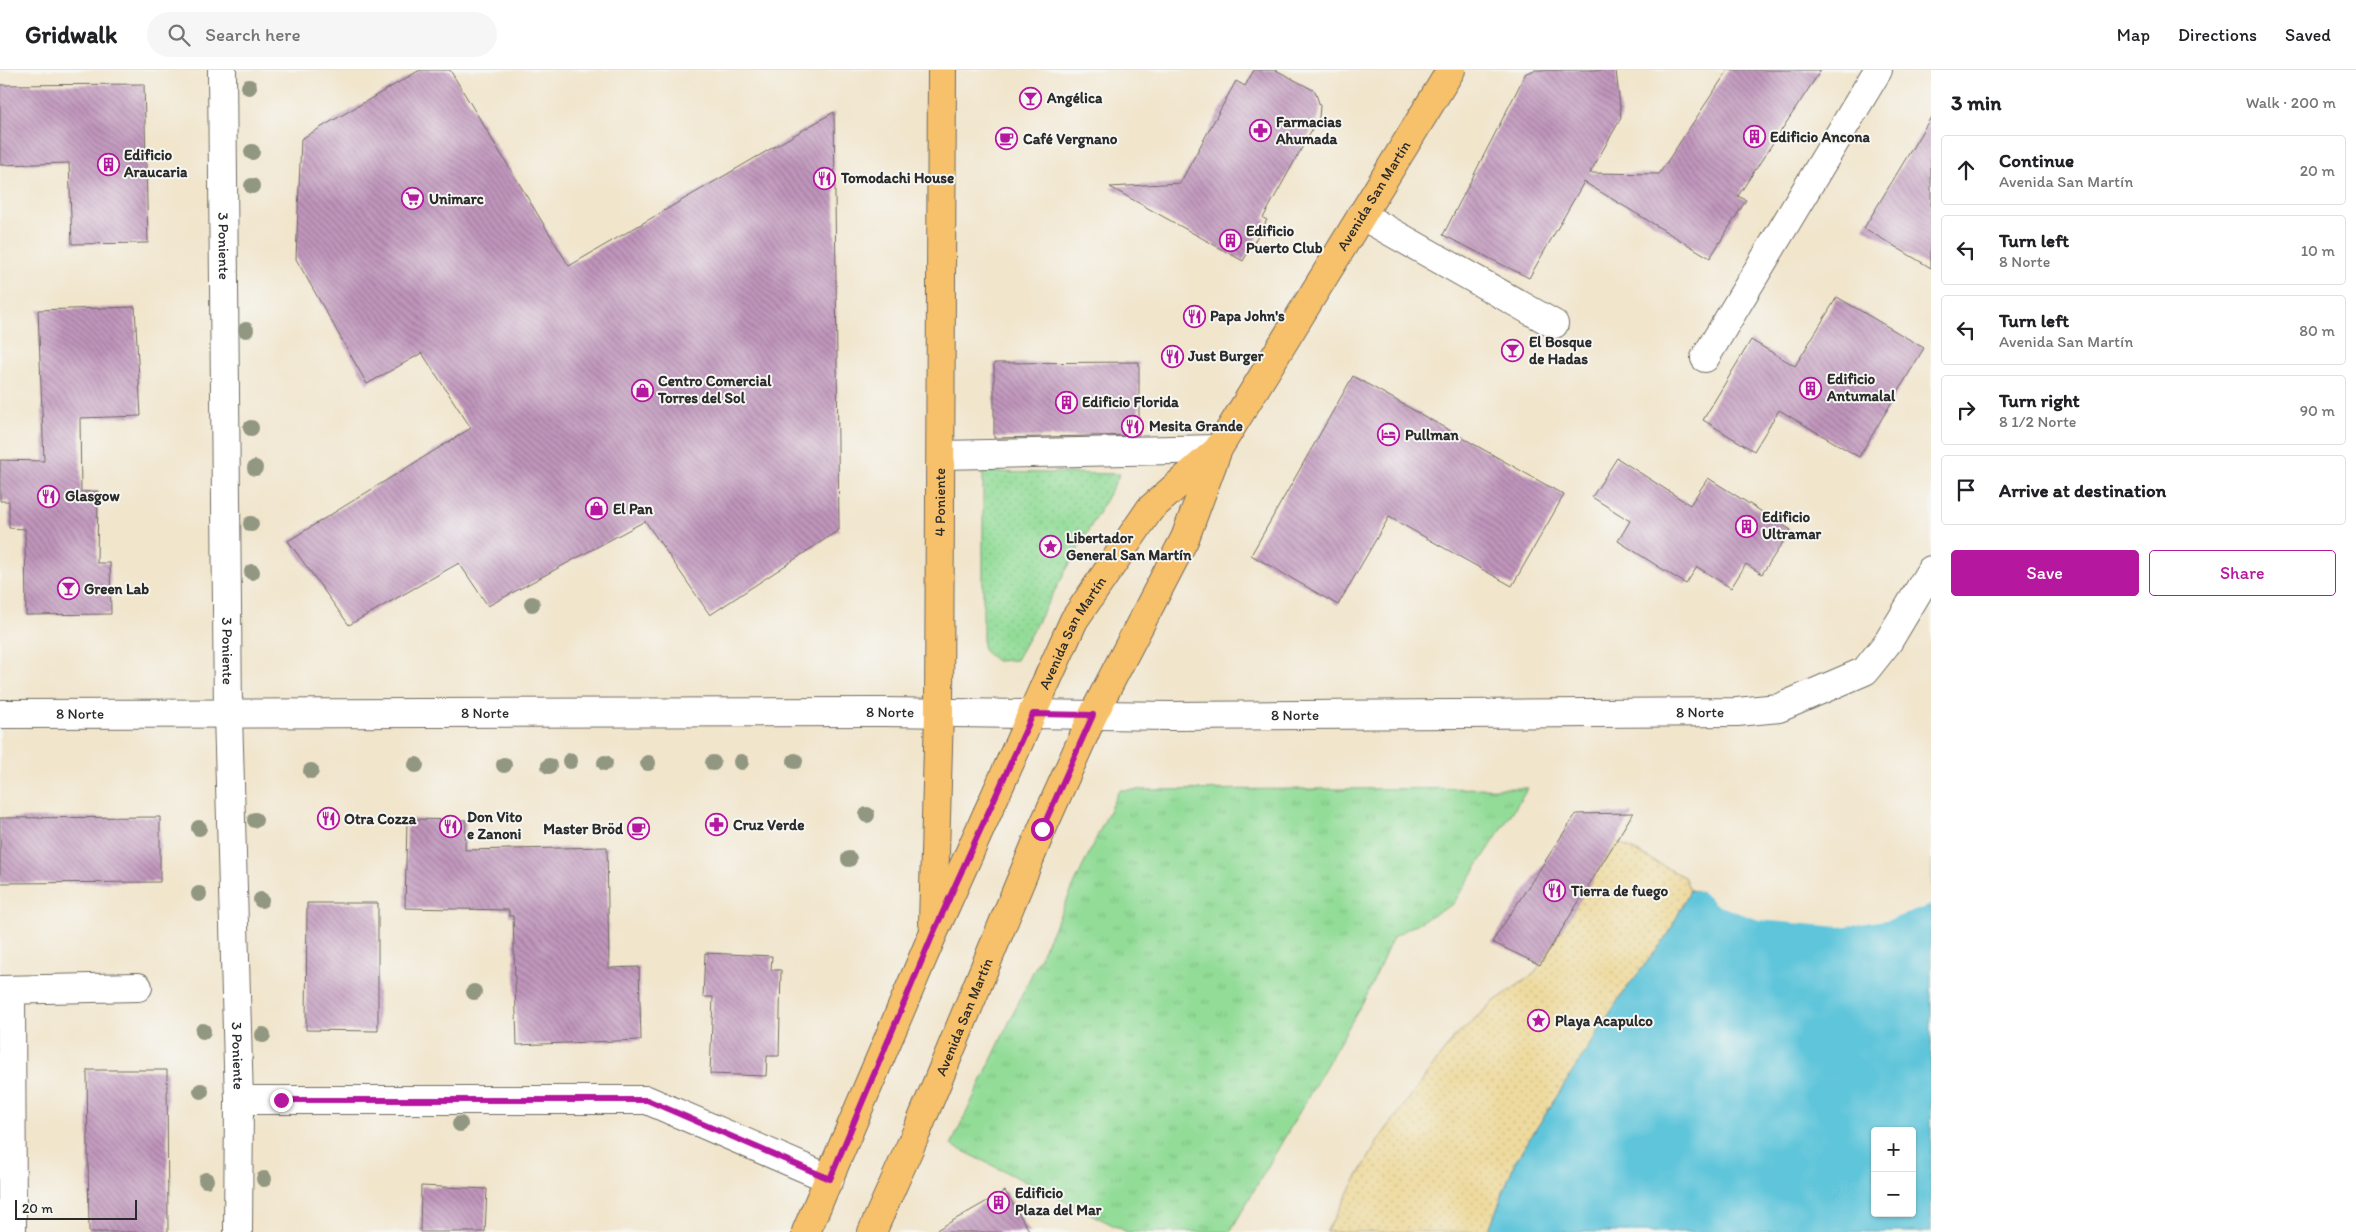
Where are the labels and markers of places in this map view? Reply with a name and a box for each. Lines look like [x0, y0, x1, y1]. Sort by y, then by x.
bar icon: Angélica [1019, 86, 1043, 110]
place label: Angélica [1046, 89, 1103, 108]
place label: Farmacias Ahumada [1275, 113, 1342, 148]
pharmacy icon: Farmacias Ahumada [1248, 119, 1272, 143]
building icon: Edificio Ancona [1742, 125, 1766, 149]
cafe icon: Café Vergnano [995, 127, 1019, 151]
place label: Edificio Ancona [1770, 128, 1870, 146]
place label: Café Vergnano [1023, 130, 1118, 149]
place label: Edificio Araucaria [123, 146, 188, 181]
building icon: Edificio Araucaria [96, 152, 120, 176]
restaurant icon: Tomodachi House [813, 166, 837, 190]
place label: Tomodachi House [840, 169, 954, 187]
supermarket icon: Unimarc [401, 187, 425, 211]
place label: Unimarc [429, 190, 484, 208]
place label: Edificio Puerto Club [1246, 222, 1323, 257]
building icon: Edificio Puerto Club [1218, 228, 1242, 252]
restaurant icon: Papa John's [1182, 304, 1206, 328]
place label: Papa John's [1210, 307, 1285, 326]
place label: El Bosque de Hadas [1529, 333, 1592, 368]
bar icon: El Bosque de Hadas [1501, 339, 1525, 363]
restaurant icon: Just Burger [1160, 344, 1184, 368]
place label: Just Burger [1187, 347, 1264, 366]
place label: Edificio Antumalal [1826, 370, 1896, 405]
place label: Centro Comercial Torres del Sol [657, 372, 772, 407]
building icon: Edificio Antumalal [1799, 376, 1823, 400]
shop icon: Centro Comercial Torres del Sol [630, 378, 654, 402]
building icon: Edificio Florida [1054, 390, 1078, 414]
place label: Edificio Florida [1082, 393, 1179, 411]
restaurant icon: Mesita Grande [1121, 414, 1145, 438]
place label: Mesita Grande [1149, 417, 1243, 435]
hotel icon: Pullman [1377, 423, 1401, 447]
place label: Pullman [1405, 426, 1459, 444]
restaurant icon: Glasgow [37, 484, 61, 508]
place label: Glasgow [65, 487, 120, 506]
shop icon: El Pan [585, 497, 609, 521]
place label: El Pan [613, 500, 654, 518]
place label: Edificio Ultramar [1762, 508, 1822, 543]
building icon: Edificio Ultramar [1734, 514, 1758, 538]
place label: Libertador General San Martín [1066, 529, 1192, 564]
place icon: Libertador General San Martín [1038, 535, 1062, 559]
bar icon: Green Lab [56, 577, 80, 601]
place label: Green Lab [84, 580, 149, 598]
restaurant icon: Otra Cozza [316, 807, 340, 831]
place label: Don Vito e Zanoni [467, 808, 523, 843]
place label: Otra Cozza [344, 810, 417, 828]
pharmacy icon: Cruz Verde [705, 813, 729, 837]
restaurant icon: Don Vito e Zanoni [439, 814, 463, 838]
place label: Cruz Verde [733, 816, 804, 834]
cafe icon: Master Bröd [627, 817, 651, 841]
place label: Master Bröd [543, 820, 624, 838]
restaurant icon: Tierra de fuego [1543, 879, 1567, 903]
place label: Tierra de fuego [1570, 882, 1669, 901]
place icon: Playa Acapulco [1527, 1009, 1551, 1033]
place label: Playa Acapulco [1555, 1012, 1653, 1031]
place label: Edificio Plaza del Mar [1015, 1184, 1102, 1219]
building icon: Edificio Plaza del Mar [987, 1190, 1011, 1214]

